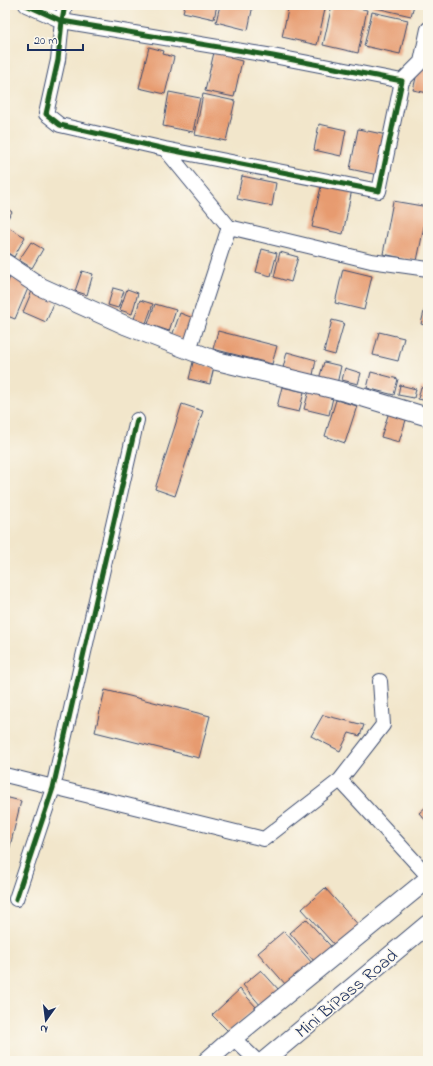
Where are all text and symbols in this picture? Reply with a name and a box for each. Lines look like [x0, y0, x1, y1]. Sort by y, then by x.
scale bar [28, 26, 83, 52]
text: 20 m [34, 32, 57, 50]
street label: Mini BiPass Road [290, 944, 404, 1045]
north arrow [26, 1000, 66, 1040]
text: N [38, 1020, 49, 1037]

